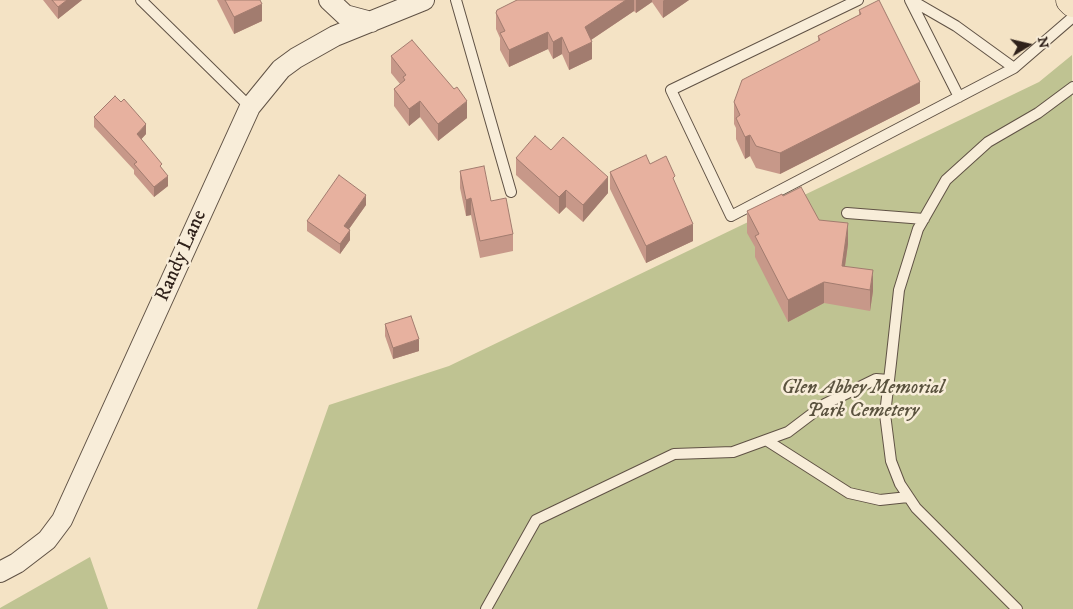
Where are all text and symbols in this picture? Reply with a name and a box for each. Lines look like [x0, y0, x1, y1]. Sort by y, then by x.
north arrow [1003, 20, 1053, 70]
text: N [1033, 36, 1053, 50]
street label: Randy Lane [151, 207, 213, 305]
park label: Glen Abbey Memorial Park Cemetery [782, 377, 944, 424]

